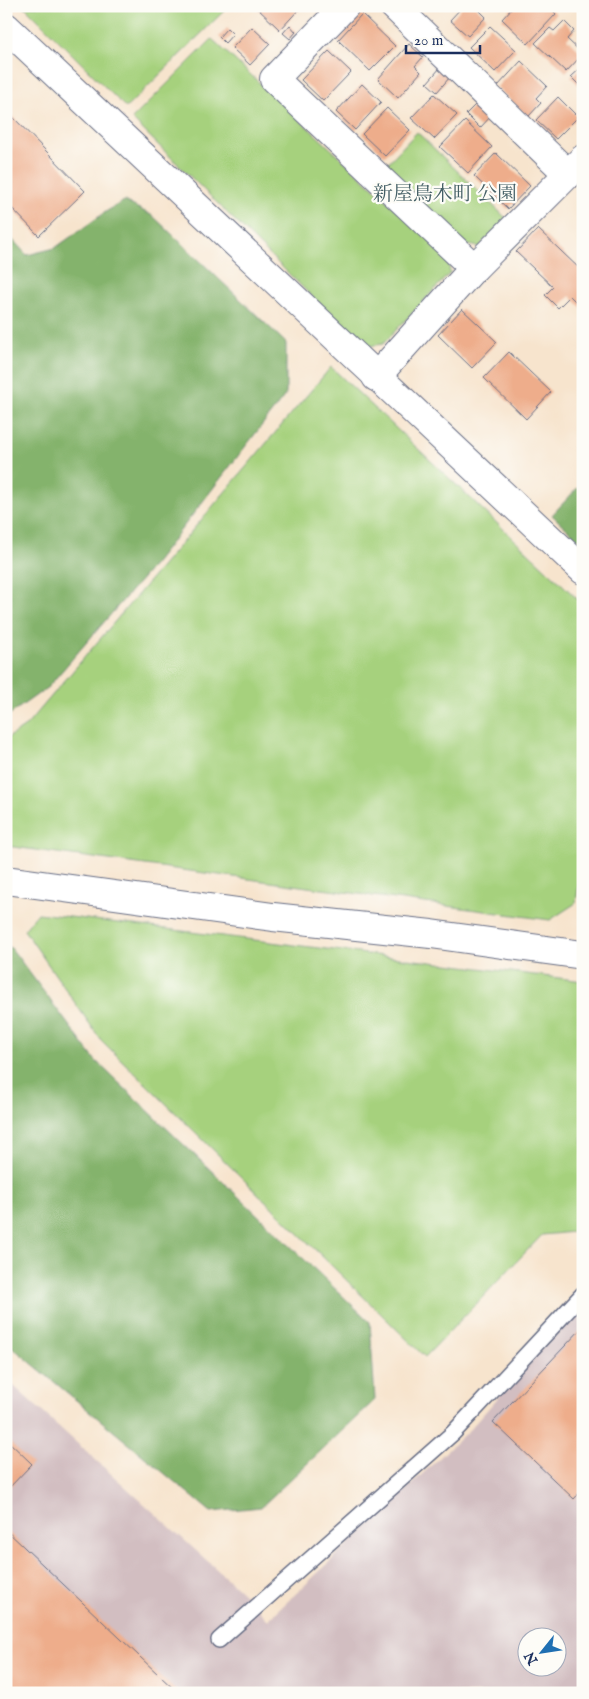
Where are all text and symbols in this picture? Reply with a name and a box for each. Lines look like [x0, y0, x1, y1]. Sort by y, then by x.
scale bar [406, 22, 480, 54]
text: 20 m [414, 31, 444, 50]
park label: 新屋鳥木町 公園 [373, 182, 517, 207]
north arrow [516, 1626, 566, 1676]
text: N [521, 1648, 543, 1669]

